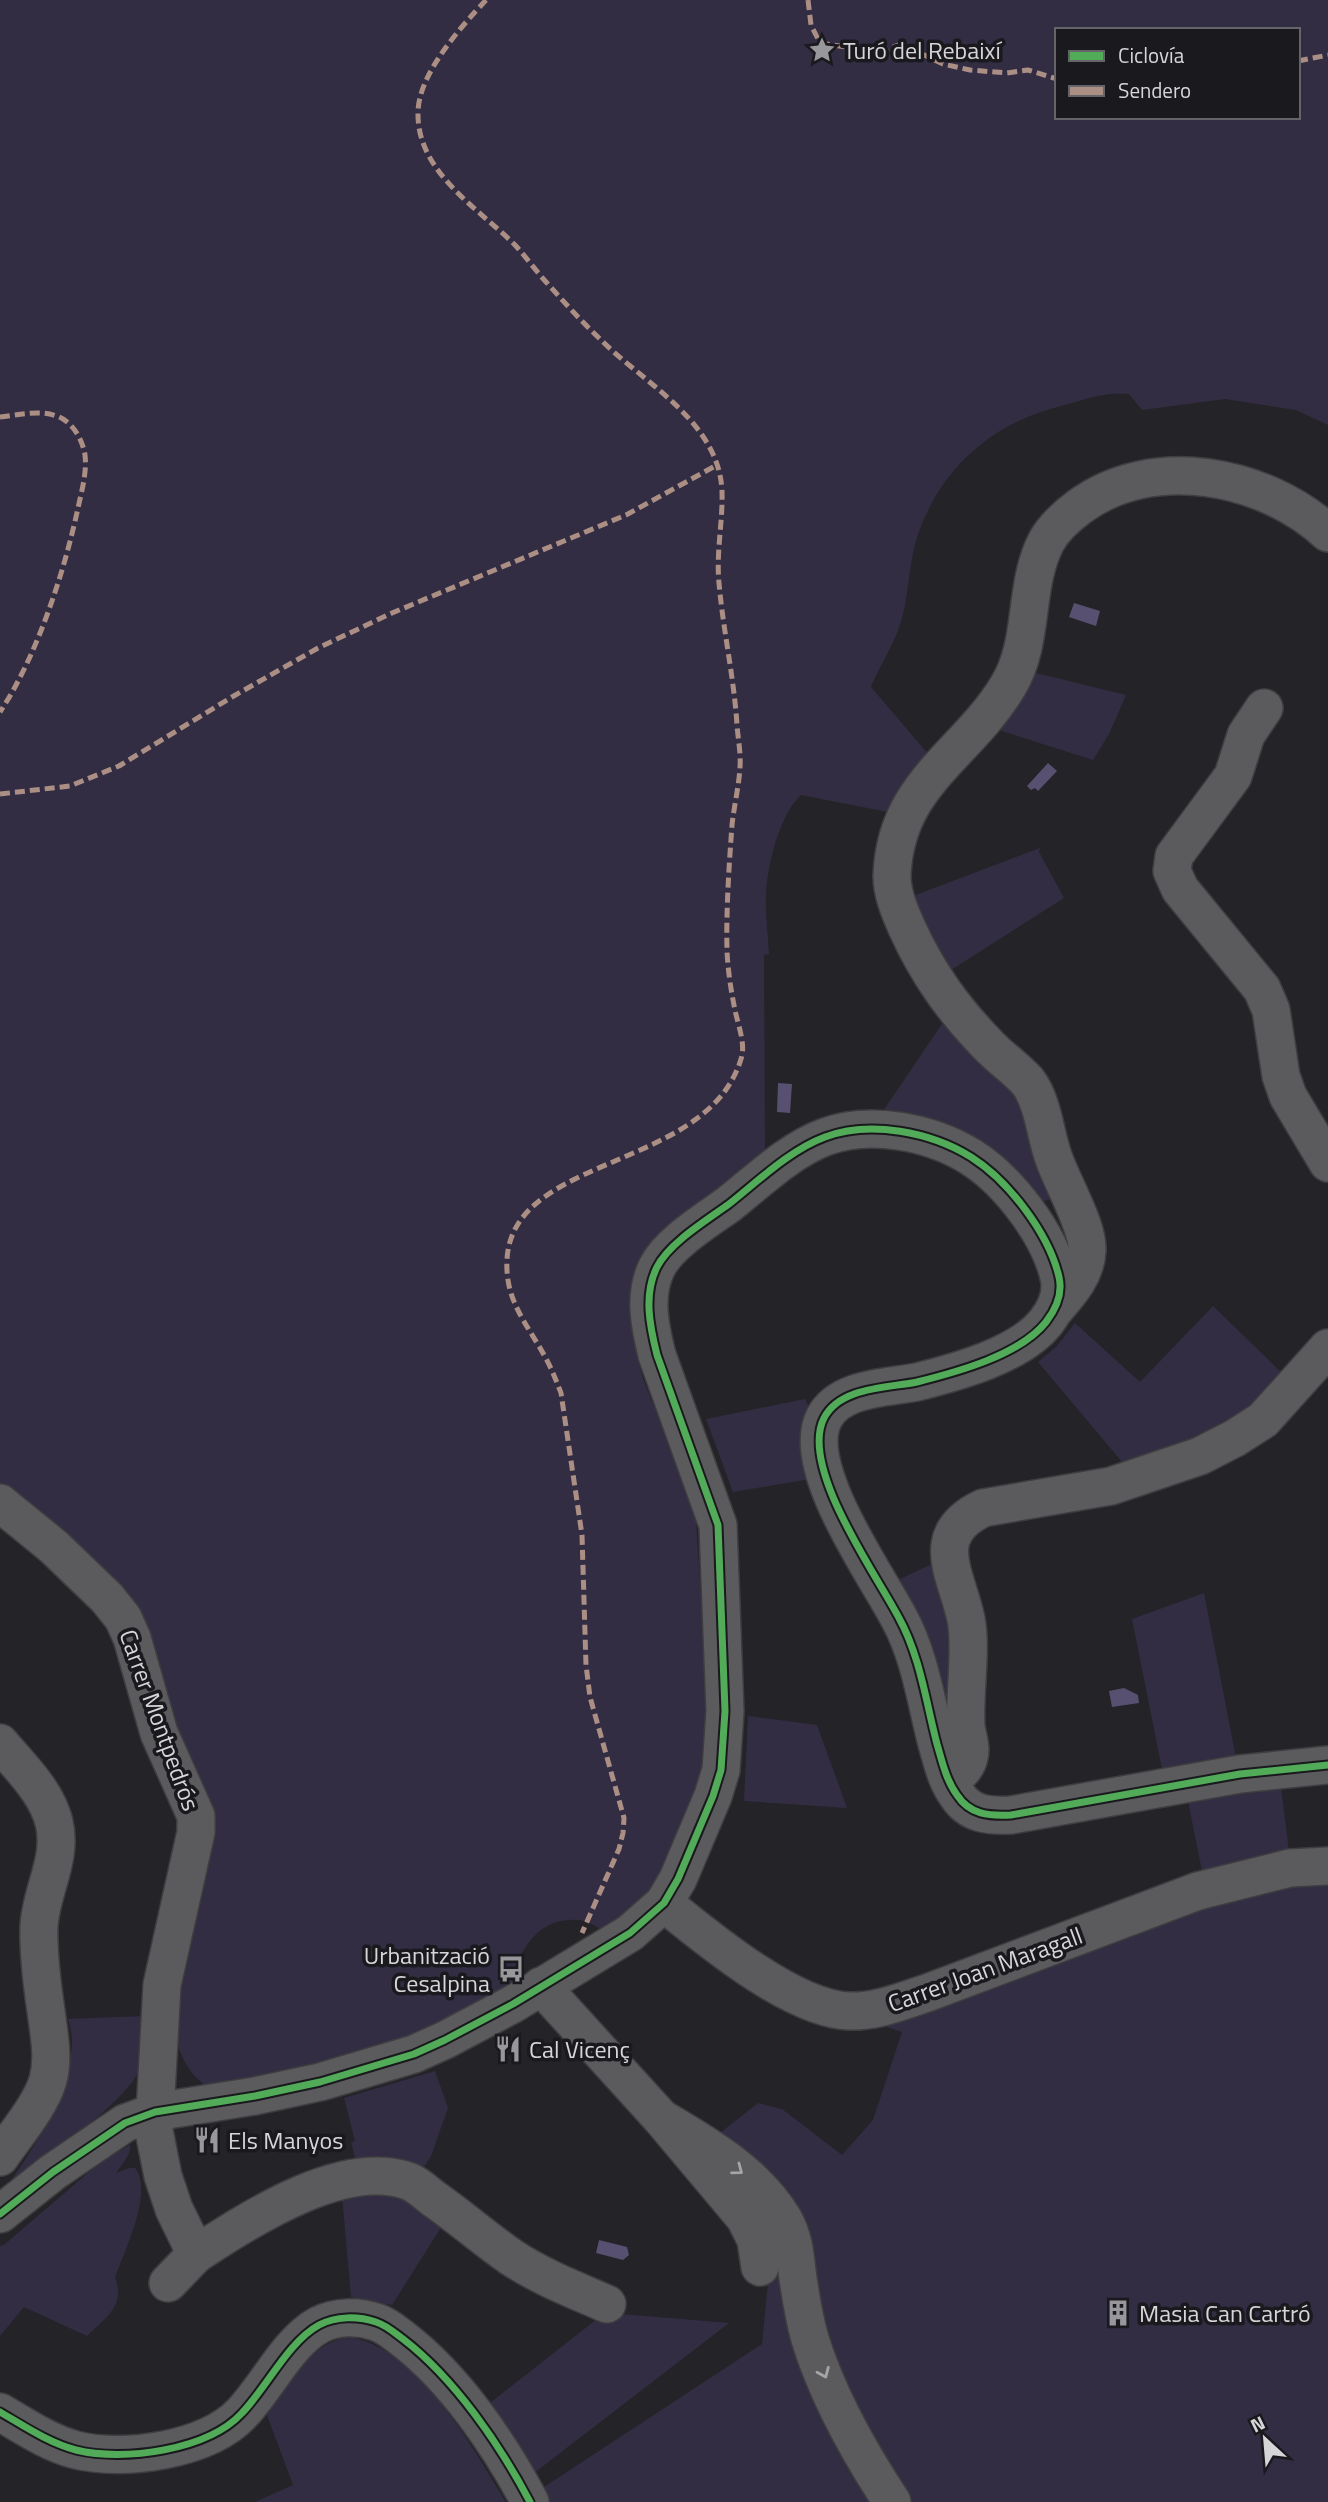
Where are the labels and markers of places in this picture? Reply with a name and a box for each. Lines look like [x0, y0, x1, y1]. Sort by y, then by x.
place label: Turó del Rebaixí [843, 32, 1002, 68]
place icon: Turó del Rebaixí [807, 35, 837, 65]
place label: Urbanització Cesalpina [364, 1937, 490, 2001]
bus stop icon: Urbanització Cesalpina [496, 1954, 526, 1984]
place label: Cal Vicenç [529, 2031, 630, 2067]
restaurant icon: Cal Vicenç [493, 2034, 523, 2064]
place label: Els Manyos [228, 2122, 343, 2158]
restaurant icon: Els Manyos [192, 2125, 222, 2155]
place label: Masia Can Cartró [1139, 2295, 1311, 2331]
building icon: Masia Can Cartró [1103, 2298, 1133, 2328]

